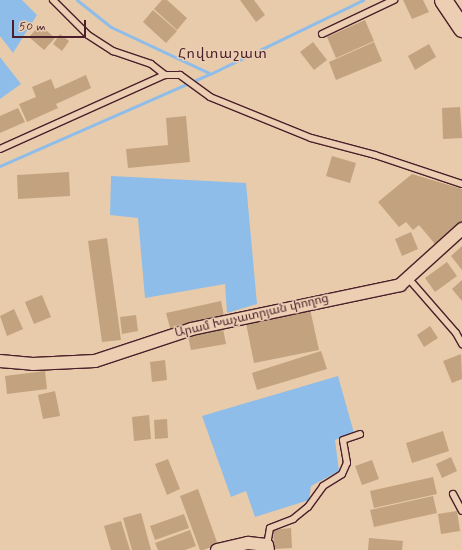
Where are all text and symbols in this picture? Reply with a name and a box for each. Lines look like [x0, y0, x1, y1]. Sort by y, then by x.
scale bar [14, 12, 88, 38]
text: 50 m [19, 19, 46, 35]
district label: Հովտաշատ [178, 46, 268, 62]
street label: Արամ Խաչատրյան փողոց [174, 292, 330, 342]

